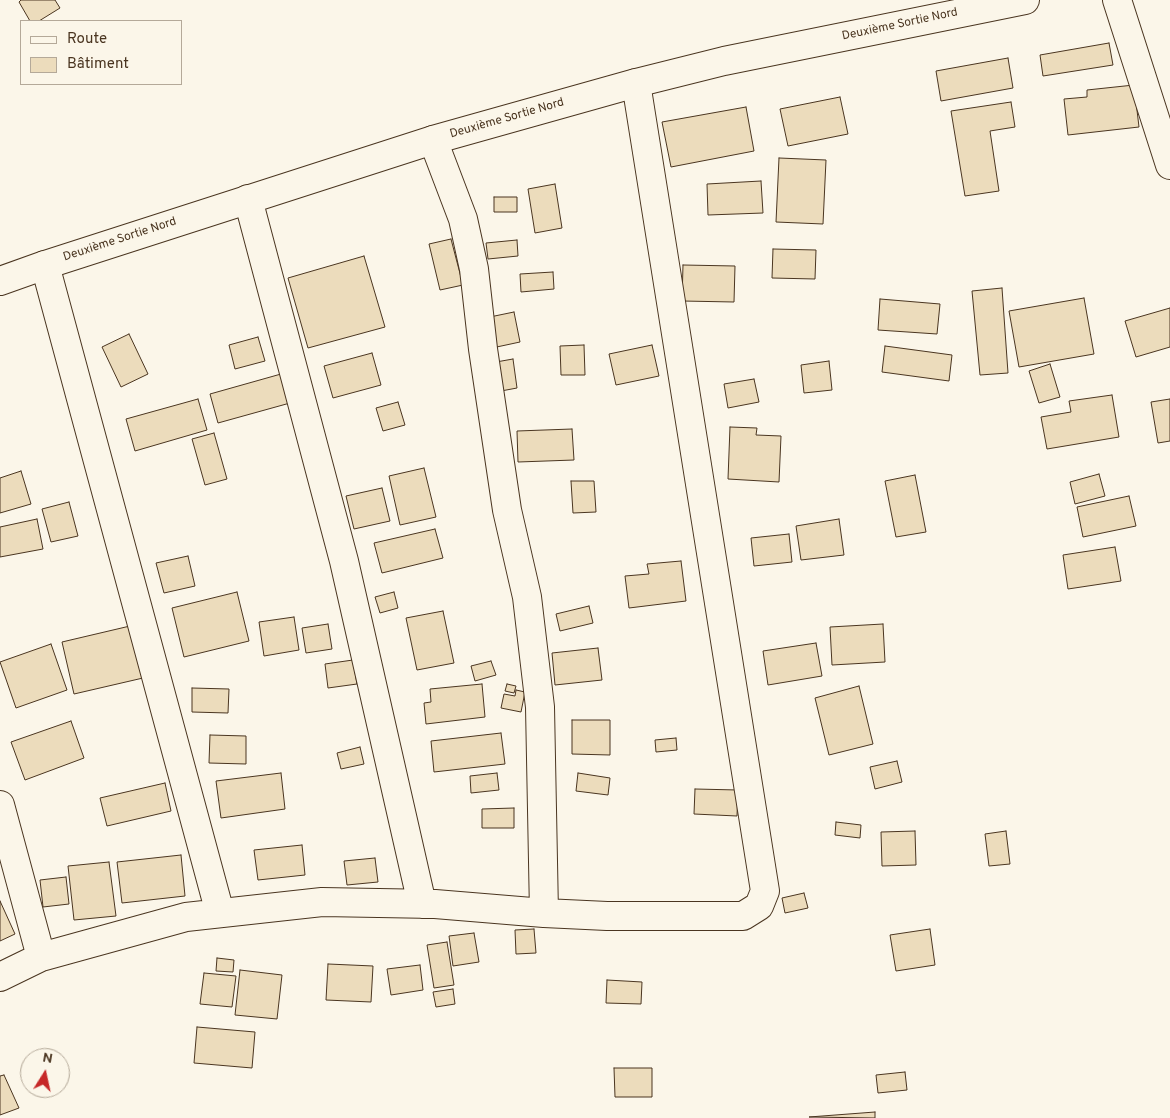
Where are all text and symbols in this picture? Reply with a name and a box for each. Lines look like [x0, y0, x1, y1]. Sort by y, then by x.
street label: Deuxième Sortie Nord [841, 6, 959, 44]
legend [20, 20, 182, 85]
text: Route [67, 30, 107, 49]
text: Bâtiment [67, 55, 129, 74]
street label: Deuxième Sortie Nord [448, 96, 566, 142]
street label: Deuxième Sortie Nord [62, 215, 178, 265]
north arrow [20, 1048, 70, 1098]
text: N [41, 1049, 54, 1068]

